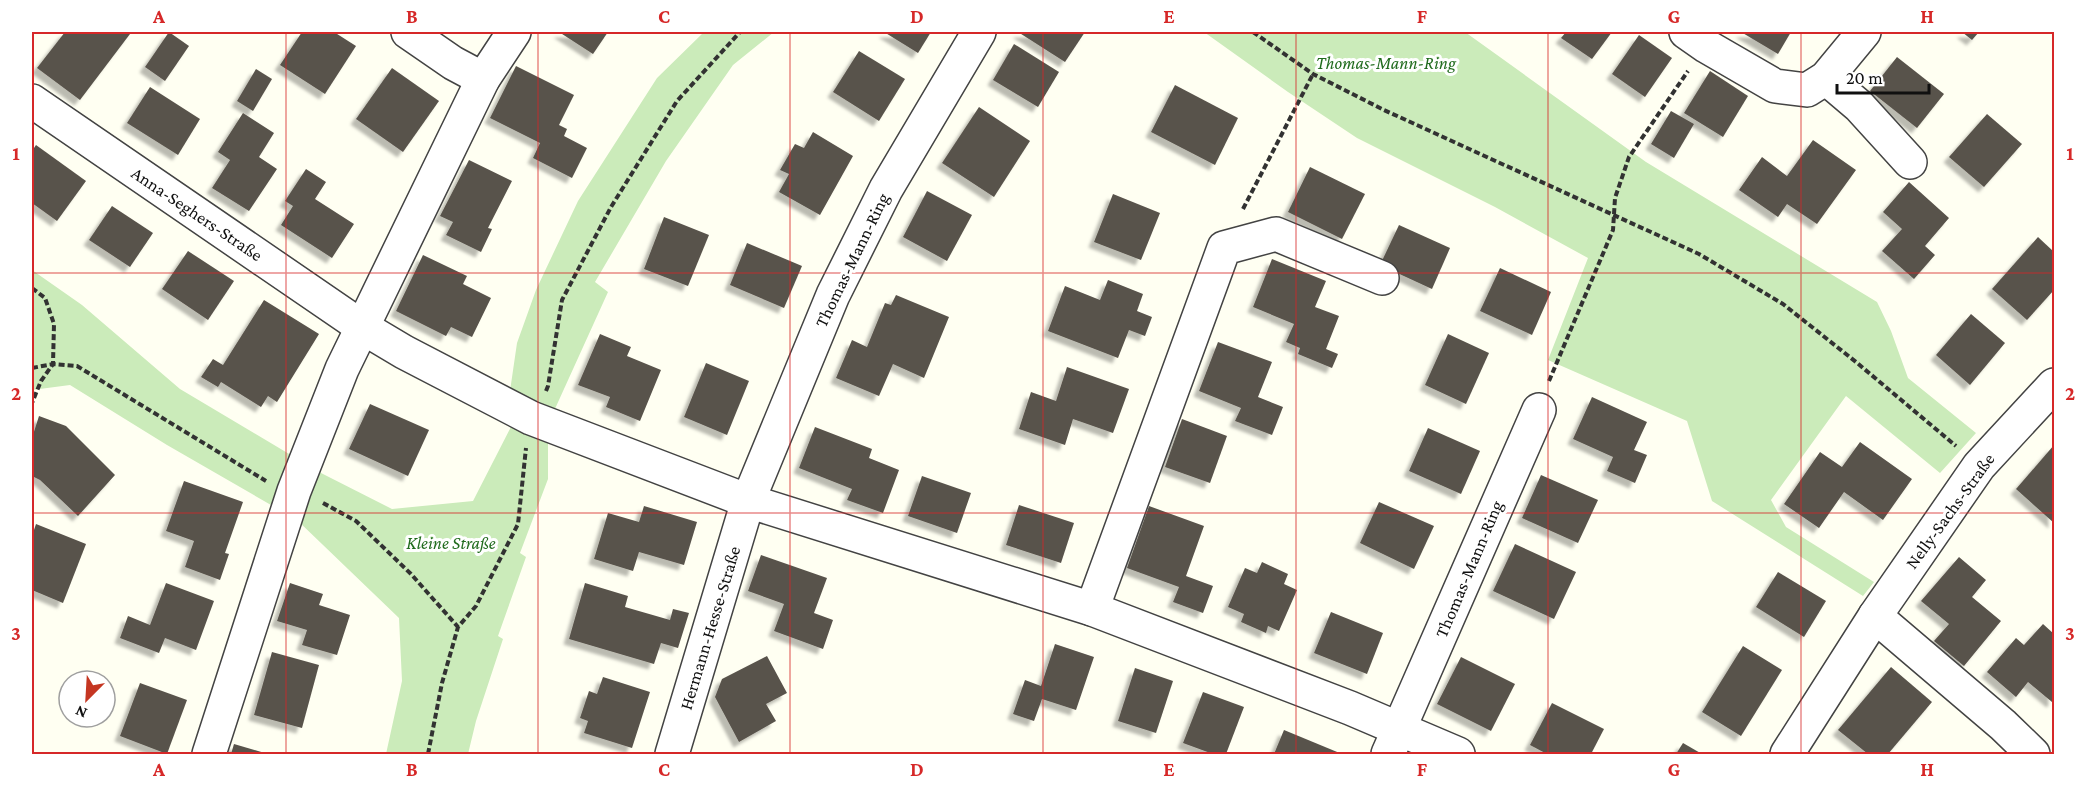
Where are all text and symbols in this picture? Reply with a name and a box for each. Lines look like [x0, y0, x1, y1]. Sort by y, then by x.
text: A [152, 5, 166, 27]
text: B [406, 5, 418, 27]
text: C [658, 5, 670, 27]
text: D [910, 5, 924, 27]
text: E [1163, 5, 1175, 27]
text: F [1417, 5, 1428, 27]
text: G [1668, 5, 1681, 27]
text: H [1920, 5, 1934, 27]
park label: Thomas-Mann-Ring [1316, 53, 1457, 73]
scale bar [1837, 57, 1928, 95]
text: 20 m [1846, 68, 1883, 88]
text: 1 [12, 142, 20, 164]
text: 1 [2066, 142, 2074, 164]
street label: Anna-Seghers-Straße [128, 163, 266, 265]
street label: Thomas-Mann-Ring [811, 189, 893, 330]
text: 2 [11, 382, 21, 404]
text: 2 [2065, 382, 2075, 404]
street label: Nelly-Sachs-Straße [1901, 449, 1999, 573]
street label: Thomas-Mann-Ring [1431, 497, 1507, 641]
park label: Kleine Straße [406, 533, 496, 553]
street label: Hermann-Hesse-Straße [676, 544, 744, 712]
text: 3 [11, 622, 21, 644]
text: 3 [2065, 622, 2075, 644]
north arrow [57, 669, 117, 729]
text: N [73, 702, 90, 722]
text: A [152, 758, 166, 780]
text: B [406, 758, 418, 780]
text: C [658, 758, 670, 780]
text: D [910, 758, 924, 780]
text: E [1163, 758, 1175, 780]
text: F [1417, 758, 1428, 780]
text: G [1668, 758, 1681, 780]
text: H [1920, 758, 1934, 780]

